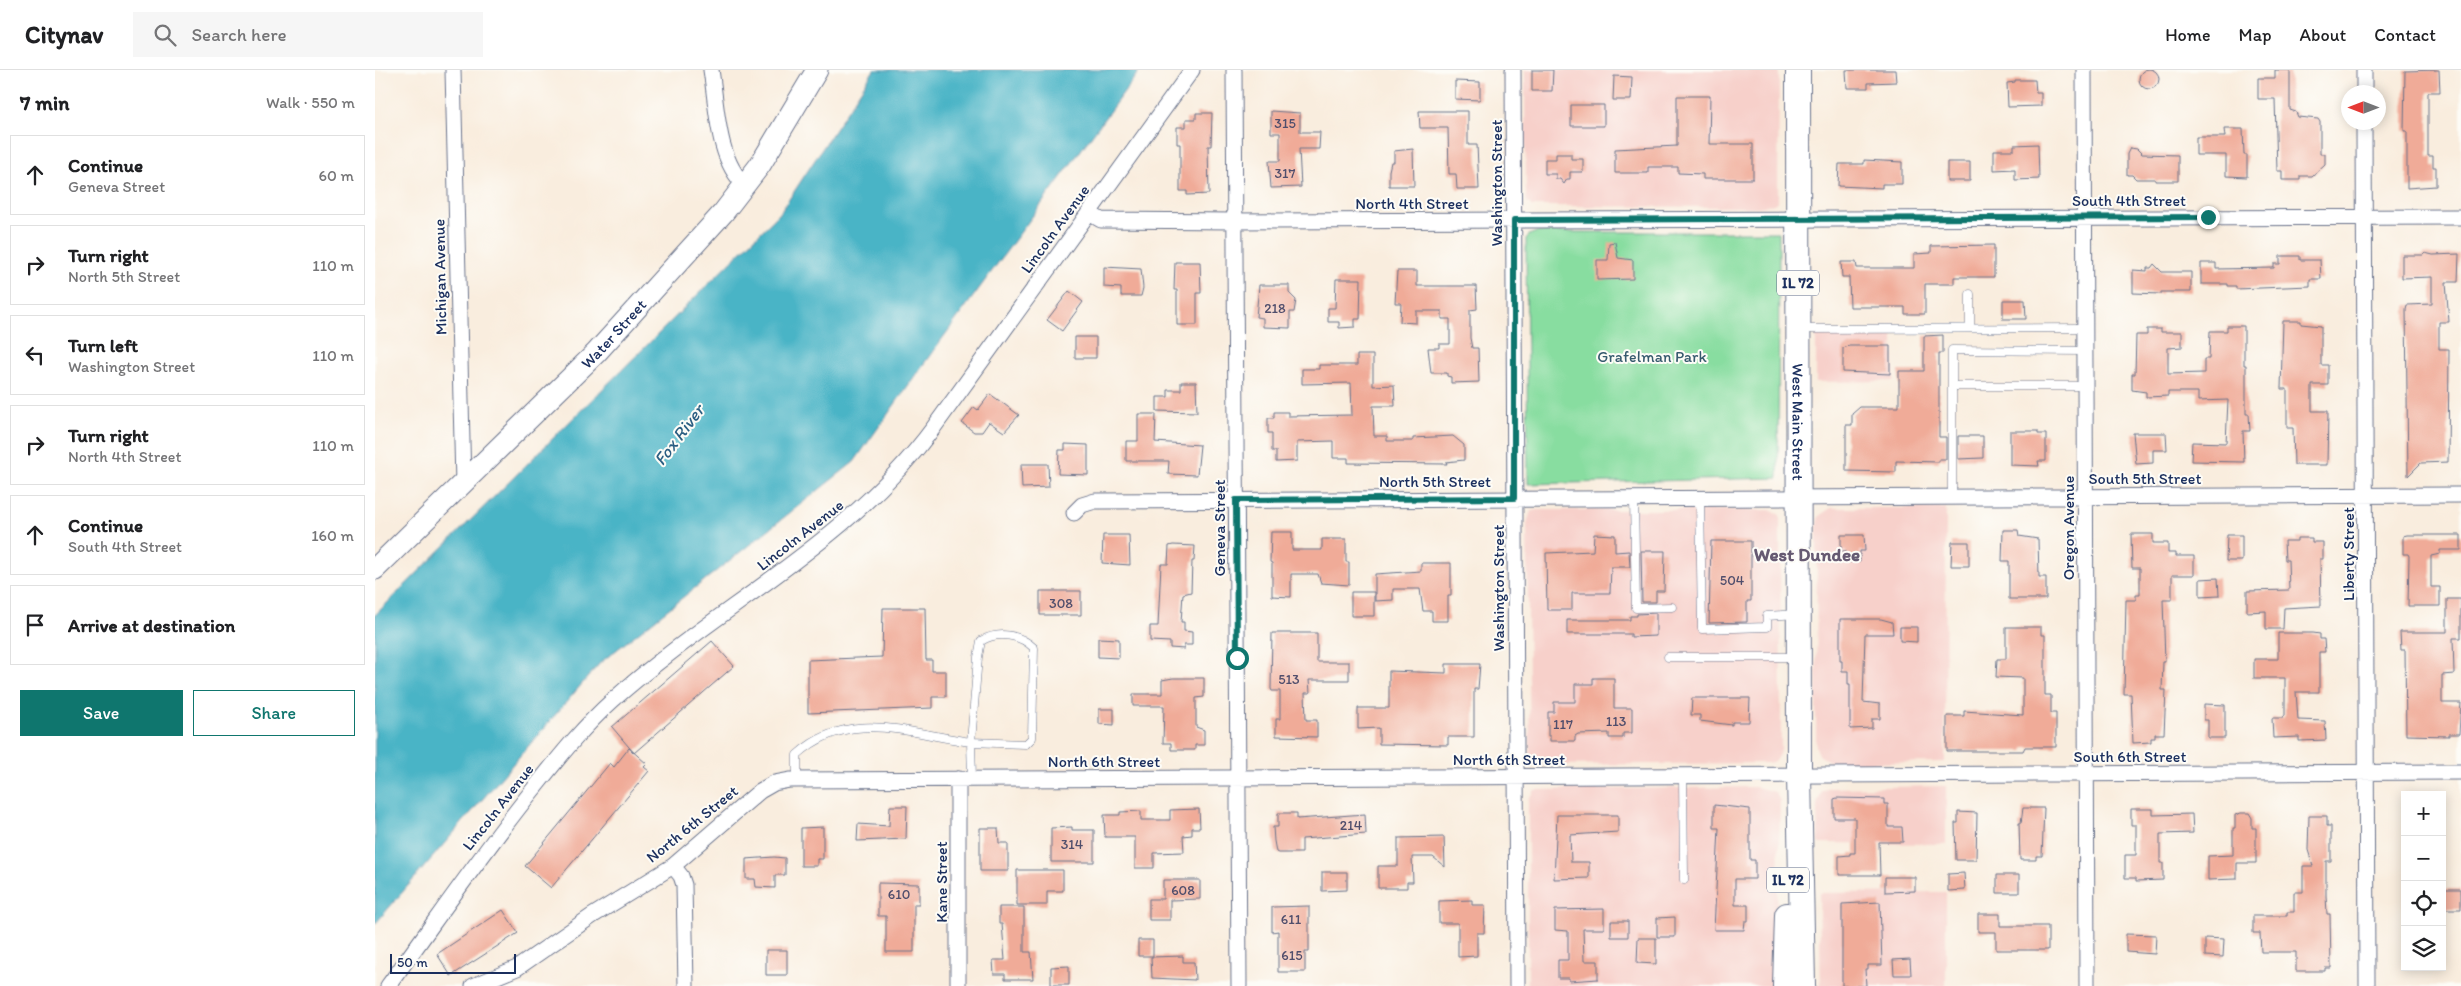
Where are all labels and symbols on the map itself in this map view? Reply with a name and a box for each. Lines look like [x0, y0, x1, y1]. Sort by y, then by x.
north arrow [2341, 85, 2386, 130]
house number: 315 [1274, 115, 1296, 132]
street label: Washington Street [1487, 119, 1506, 247]
house number: 317 [1274, 165, 1296, 182]
street label: Lincoln Avenue [1017, 181, 1093, 277]
street label: South 4th Street [2072, 191, 2186, 210]
street label: North 4th Street [1355, 194, 1469, 213]
route end [2197, 206, 2220, 229]
street label: Michigan Avenue [429, 218, 451, 335]
road number: IL 72 [1777, 270, 1819, 296]
street label: Water Street [577, 295, 650, 372]
house number: 218 [1264, 300, 1286, 317]
park label: Grafelman Park [1597, 347, 1707, 366]
street label: West Main Street [1789, 363, 1808, 481]
water label: Fox River [649, 399, 710, 470]
street label: South 5th Street [2089, 469, 2201, 488]
street label: North 5th Street [1379, 472, 1491, 491]
street label: Oregon Avenue [2059, 476, 2078, 580]
street label: Geneva Street [1210, 479, 1229, 577]
street label: Lincoln Avenue [753, 495, 847, 575]
street label: Liberty Street [2339, 507, 2358, 601]
street label: Washington Street [1489, 524, 1508, 652]
district label: West Dundee [1754, 543, 1860, 566]
house number: 504 [1720, 572, 1745, 589]
house number: 308 [1049, 595, 1073, 612]
route start [1226, 647, 1249, 670]
house number: 513 [1278, 671, 1300, 688]
house number: 113 [1606, 713, 1627, 730]
house number: 117 [1553, 716, 1573, 733]
street label: South 6th Street [2074, 747, 2186, 766]
street label: North 6th Street [1453, 750, 1565, 769]
street label: North 6th Street [1048, 752, 1160, 771]
street label: Lincoln Avenue [458, 760, 538, 854]
street label: North 6th Street [642, 781, 742, 867]
house number: 214 [1340, 817, 1363, 834]
house number: 314 [1061, 836, 1084, 853]
street label: Kane Street [932, 841, 951, 923]
road number: IL 72 [1767, 868, 1809, 892]
house number: 608 [1171, 882, 1195, 899]
house number: 610 [888, 886, 910, 903]
house number: 611 [1281, 911, 1302, 928]
house number: 615 [1281, 947, 1303, 964]
scale bar [390, 951, 516, 974]

